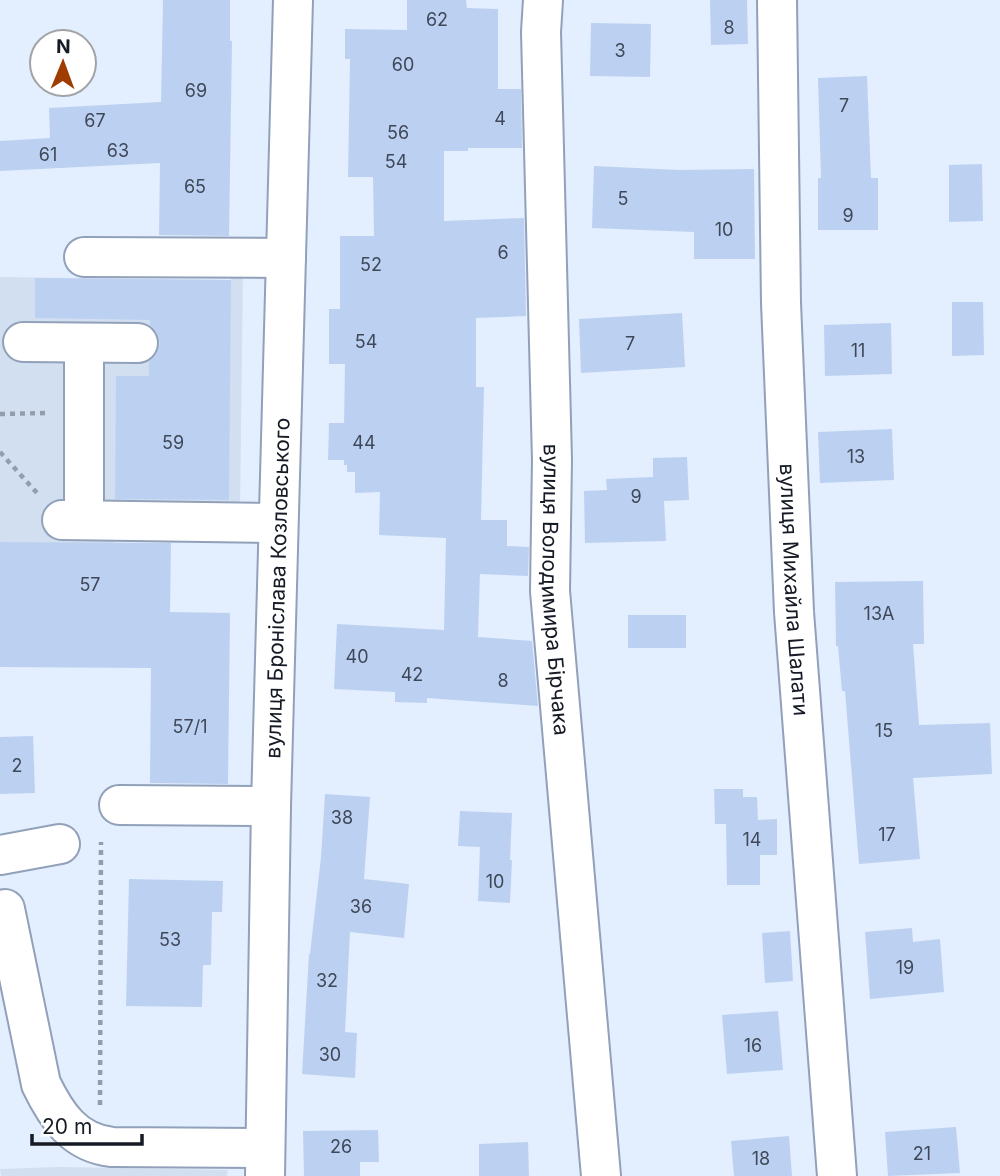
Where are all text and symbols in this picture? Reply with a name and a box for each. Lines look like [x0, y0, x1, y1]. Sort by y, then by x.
house number: 62 [426, 9, 448, 30]
house number: 8 [723, 17, 735, 38]
north arrow [28, 28, 98, 98]
text: N [56, 35, 71, 58]
house number: 3 [614, 40, 626, 61]
house number: 60 [392, 54, 414, 75]
house number: 69 [185, 80, 207, 101]
house number: 7 [839, 95, 849, 116]
house number: 4 [494, 108, 506, 129]
house number: 67 [84, 110, 106, 131]
house number: 56 [387, 122, 409, 143]
house number: 63 [107, 140, 129, 161]
house number: 61 [39, 144, 57, 165]
house number: 54 [385, 151, 407, 172]
house number: 65 [184, 176, 206, 197]
house number: 5 [618, 188, 628, 209]
house number: 9 [842, 205, 854, 226]
house number: 10 [715, 219, 733, 240]
house number: 6 [497, 242, 509, 263]
house number: 52 [360, 254, 382, 275]
house number: 54 [355, 331, 377, 352]
house number: 7 [625, 333, 635, 354]
house number: 11 [851, 340, 865, 361]
street label: вулиця Броніслава Козловського [260, 417, 294, 759]
house number: 59 [162, 432, 184, 453]
house number: 44 [352, 432, 376, 453]
street label: вулиця Володимира Бірчака [537, 443, 575, 736]
house number: 13 [847, 446, 865, 467]
street label: вулиця Михайла Шалати [775, 463, 814, 717]
house number: 9 [630, 486, 642, 507]
house number: 57 [79, 574, 101, 595]
house number: 13А [864, 603, 894, 624]
house number: 40 [346, 646, 368, 667]
house number: 42 [401, 664, 423, 685]
house number: 8 [497, 670, 509, 691]
house number: 57/1 [173, 716, 207, 737]
house number: 15 [875, 720, 893, 741]
house number: 2 [12, 755, 22, 776]
house number: 38 [331, 807, 353, 828]
house number: 17 [878, 824, 896, 845]
house number: 14 [743, 829, 761, 850]
house number: 10 [486, 871, 504, 892]
house number: 36 [350, 896, 372, 917]
house number: 53 [159, 929, 181, 950]
house number: 19 [896, 957, 914, 978]
house number: 32 [316, 970, 338, 991]
house number: 16 [744, 1035, 762, 1056]
house number: 30 [319, 1044, 341, 1065]
scale bar [32, 1102, 142, 1146]
text: 20 m [42, 1114, 92, 1139]
house number: 26 [330, 1136, 352, 1157]
house number: 21 [913, 1143, 931, 1164]
house number: 18 [752, 1148, 770, 1169]

